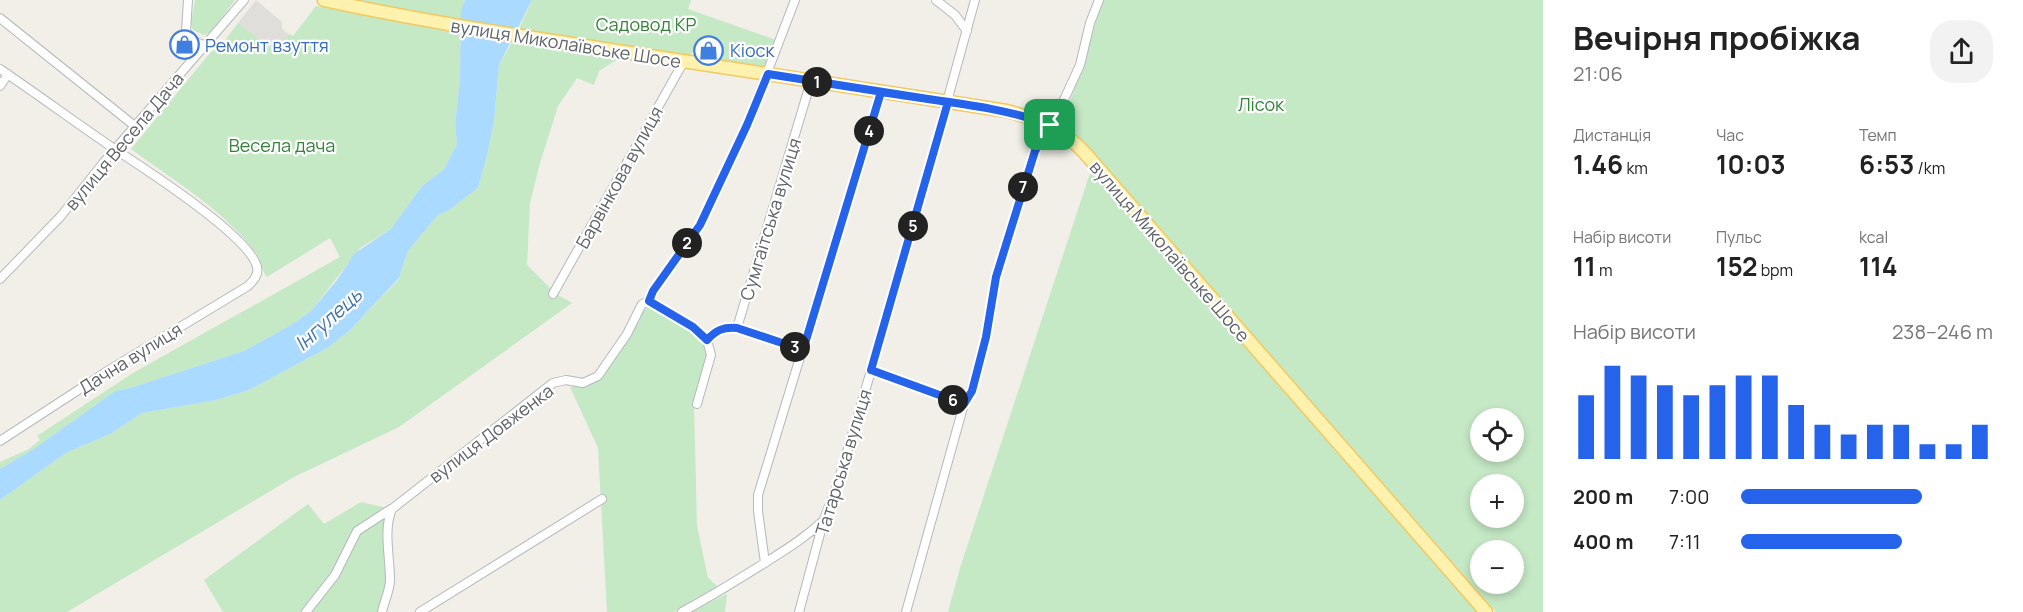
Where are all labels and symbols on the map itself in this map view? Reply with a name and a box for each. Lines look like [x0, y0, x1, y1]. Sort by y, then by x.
park label: Садовод КР [596, 12, 696, 36]
street label: вулиця Миколаївське Шосе [449, 13, 683, 73]
shop icon: Ремонт взуття [168, 29, 200, 61]
place label: Ремонт взуття [205, 33, 329, 57]
shop icon: Кіоск [693, 34, 725, 66]
place label: Кіоск [730, 38, 775, 62]
street label: вулиця Весела Дача [59, 67, 189, 215]
pin: 1 [802, 67, 832, 97]
park label: Лісок [1238, 92, 1285, 116]
pin [1024, 99, 1075, 150]
street label: Барвінкова вулиця [570, 102, 668, 252]
pin: 4 [854, 116, 884, 146]
park label: Весела дача [229, 133, 335, 157]
street label: Сумгаїтська вулиця [734, 135, 806, 303]
street label: вулиця Миколаївське Шосе [1085, 155, 1255, 347]
pin: 7 [1008, 172, 1038, 202]
pin: 5 [898, 211, 928, 241]
pin: 2 [672, 228, 702, 258]
water label: Інгулець [288, 281, 368, 356]
street label: Дачна вулиця [74, 317, 186, 399]
pin: 3 [780, 332, 810, 362]
street label: вулиця Довженка [424, 378, 558, 488]
pin: 6 [938, 385, 968, 415]
street label: Татарська вулиця [809, 386, 877, 538]

